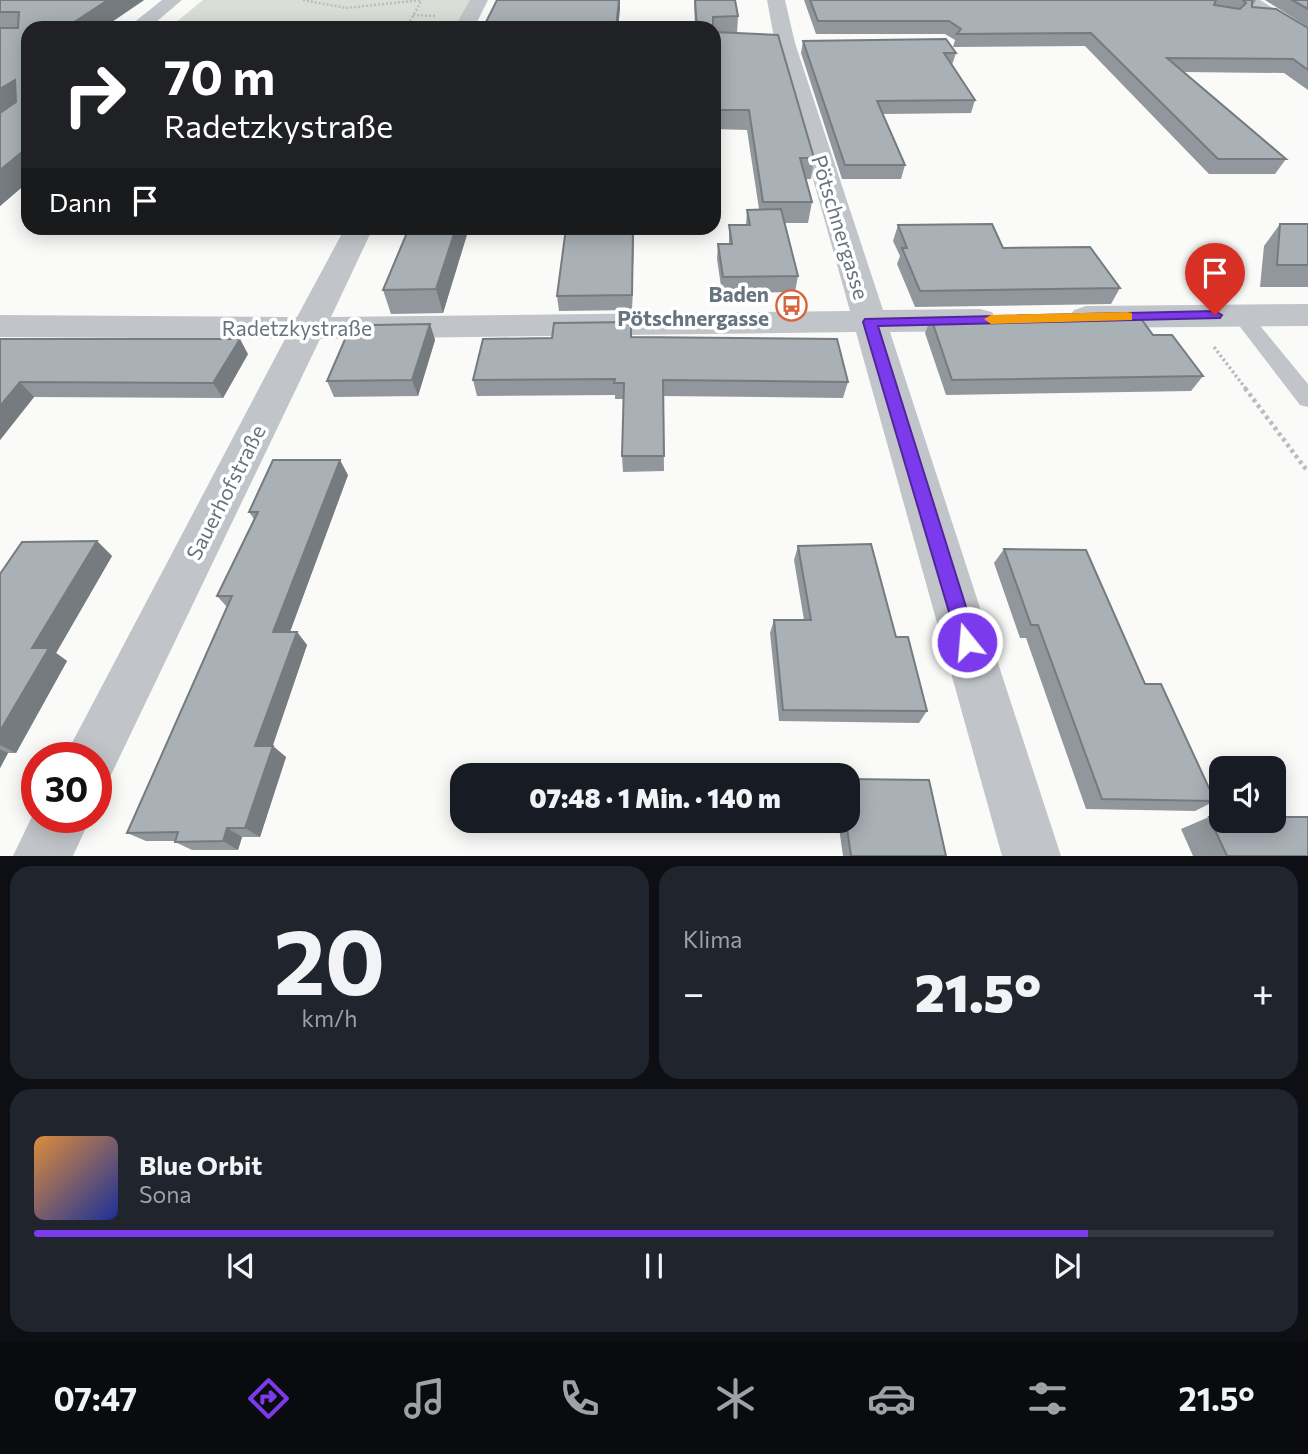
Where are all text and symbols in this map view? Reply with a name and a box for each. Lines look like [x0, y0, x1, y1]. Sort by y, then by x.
text: 70 m [164, 45, 275, 105]
icon: right [49, 49, 140, 140]
text: Radetzkystraße [164, 105, 393, 145]
street label: Pötschnergasse [807, 152, 875, 302]
icon: arrive [126, 182, 164, 220]
text: Dann [49, 186, 112, 217]
pin [1185, 243, 1245, 315]
icon: arrive [1196, 254, 1234, 292]
place label: Baden Pötschnergasse [617, 281, 769, 330]
bus stop icon: Baden Pötschnergasse [775, 288, 809, 322]
street label: Radetzkystraße [222, 315, 372, 340]
street label: Sauerhofstraße [180, 420, 270, 564]
position arrow [930, 605, 1004, 679]
speed limit sign: 30 [21, 742, 112, 833]
map controls [1209, 756, 1286, 833]
button: sound [1209, 756, 1286, 833]
text: 07:48 · 1 Min. · 140 m [529, 782, 781, 813]
text: 20 [274, 902, 385, 1014]
text: Klima [683, 925, 742, 953]
text: 21.5° [915, 959, 1041, 1023]
text: − [683, 968, 705, 1015]
text: + [1252, 968, 1274, 1015]
text: km/h [302, 1004, 357, 1032]
text: Blue Orbit [139, 1149, 262, 1180]
text: Sona [139, 1180, 191, 1208]
icon: previous [222, 1247, 260, 1285]
icon: pause [635, 1247, 673, 1285]
icon: next [1048, 1247, 1086, 1285]
icon: directions [244, 1374, 293, 1423]
icon: music [400, 1374, 449, 1423]
icon: phone [555, 1374, 604, 1423]
icon: climate [711, 1374, 760, 1423]
icon: car [867, 1374, 916, 1423]
icon: filters [1023, 1374, 1072, 1423]
text: 07:47 [53, 1378, 137, 1418]
text: 21.5° [1179, 1378, 1255, 1418]

